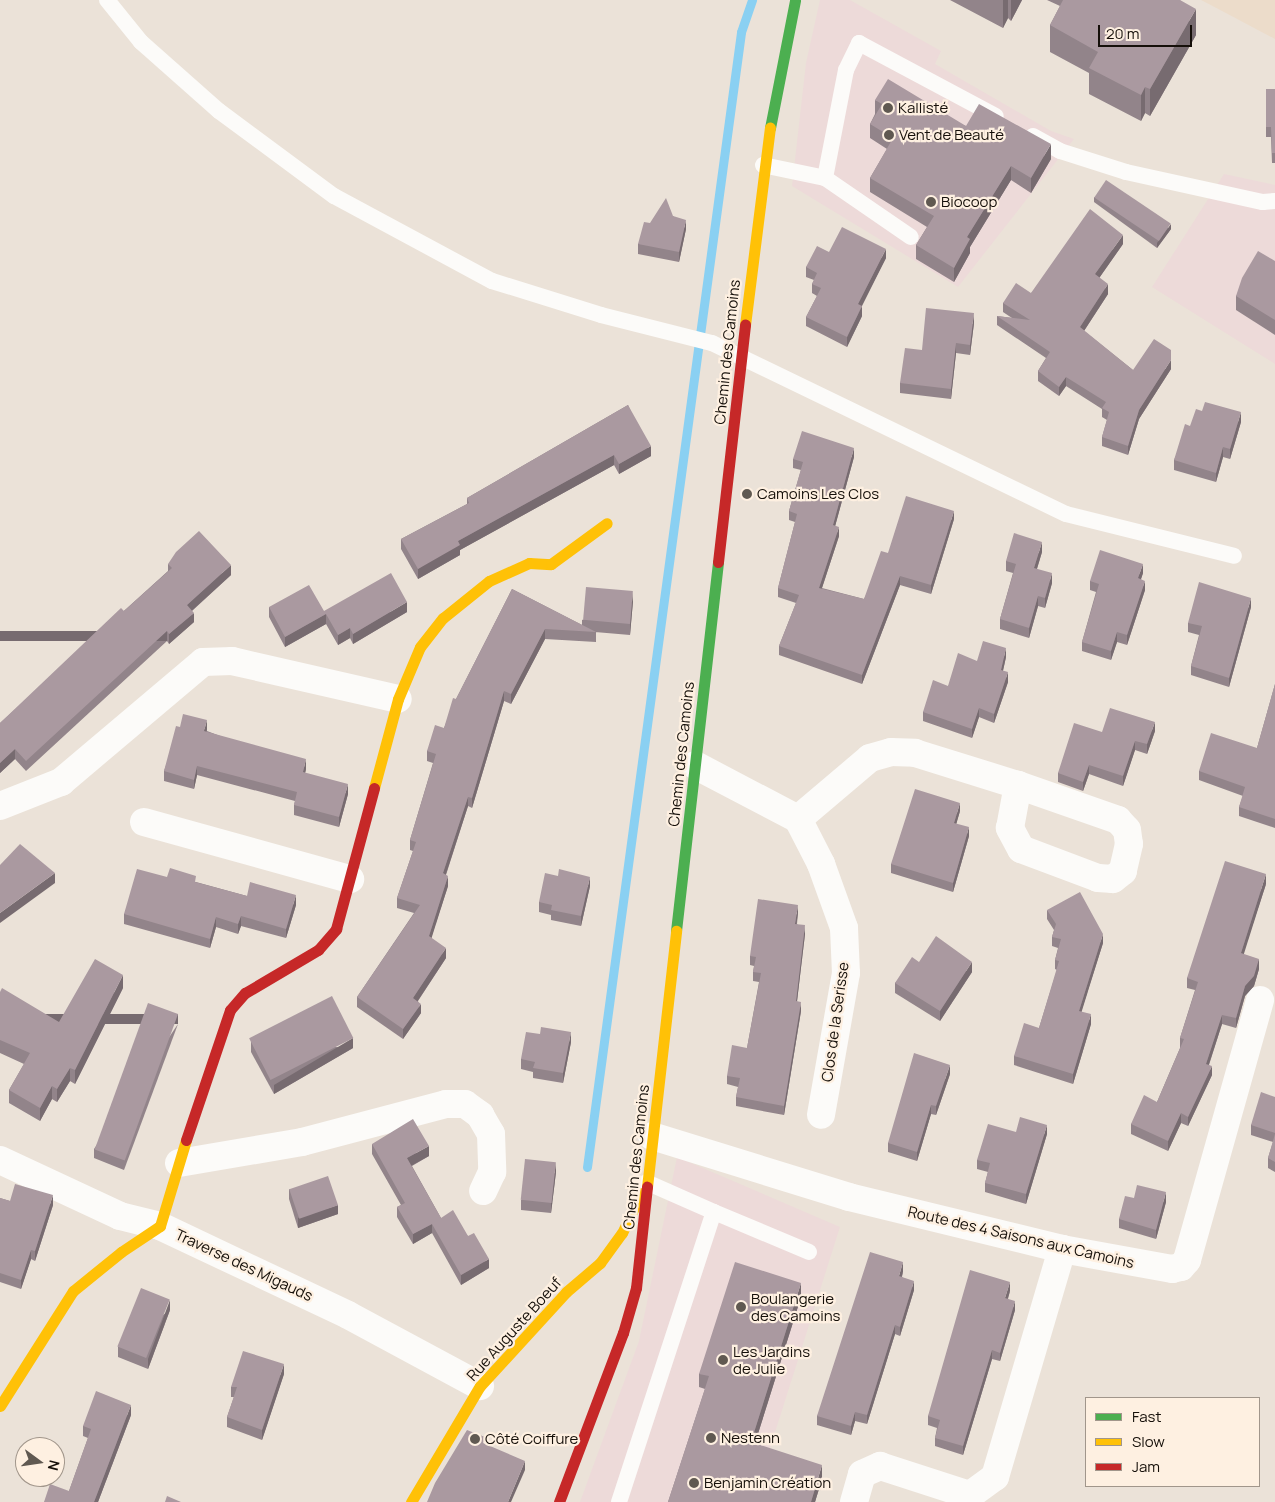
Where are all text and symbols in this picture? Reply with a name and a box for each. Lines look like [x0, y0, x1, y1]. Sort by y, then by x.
scale bar [1100, 15, 1194, 47]
text: 20 m [1106, 23, 1139, 44]
place label: Kallisté [898, 99, 948, 117]
marker: Kallisté [882, 102, 894, 114]
place label: Vent de Beauté [899, 126, 1004, 144]
marker: Vent de Beauté [883, 129, 895, 141]
place label: Biocoop [941, 193, 997, 211]
marker: Biocoop [925, 196, 937, 208]
street label: Chemin des Camoins [710, 279, 744, 425]
place label: Camoins Les Clos [757, 485, 879, 503]
marker: Camoins Les Clos [741, 488, 753, 500]
street label: Chemin des Camoins [664, 681, 698, 827]
street label: Clos de la Serisse [818, 961, 852, 1083]
street label: Chemin des Camoins [619, 1084, 653, 1230]
street label: Route des 4 Saisons aux Camoins [906, 1202, 1136, 1272]
street label: Traverse des Migauds [172, 1225, 316, 1305]
street label: Rue Auguste Boeuf [463, 1274, 565, 1384]
place label: Boulangerie des Camoins [751, 1289, 840, 1324]
marker: Boulangerie des Camoins [735, 1301, 747, 1313]
place label: Les Jardins de Julie [733, 1342, 810, 1377]
marker: Les Jardins de Julie [717, 1354, 729, 1366]
legend [1085, 1397, 1260, 1487]
text: Fast [1132, 1406, 1161, 1427]
place label: Nestenn [721, 1429, 780, 1447]
place label: Côté Coiffure [485, 1430, 578, 1448]
text: Slow [1132, 1431, 1165, 1452]
marker: Nestenn [705, 1432, 717, 1444]
marker: Côté Coiffure [469, 1433, 481, 1445]
north arrow [15, 1437, 65, 1487]
text: Jam [1132, 1456, 1160, 1477]
text: N [44, 1458, 65, 1473]
place label: Benjamin Création [704, 1474, 831, 1492]
marker: Benjamin Création [688, 1477, 700, 1489]

